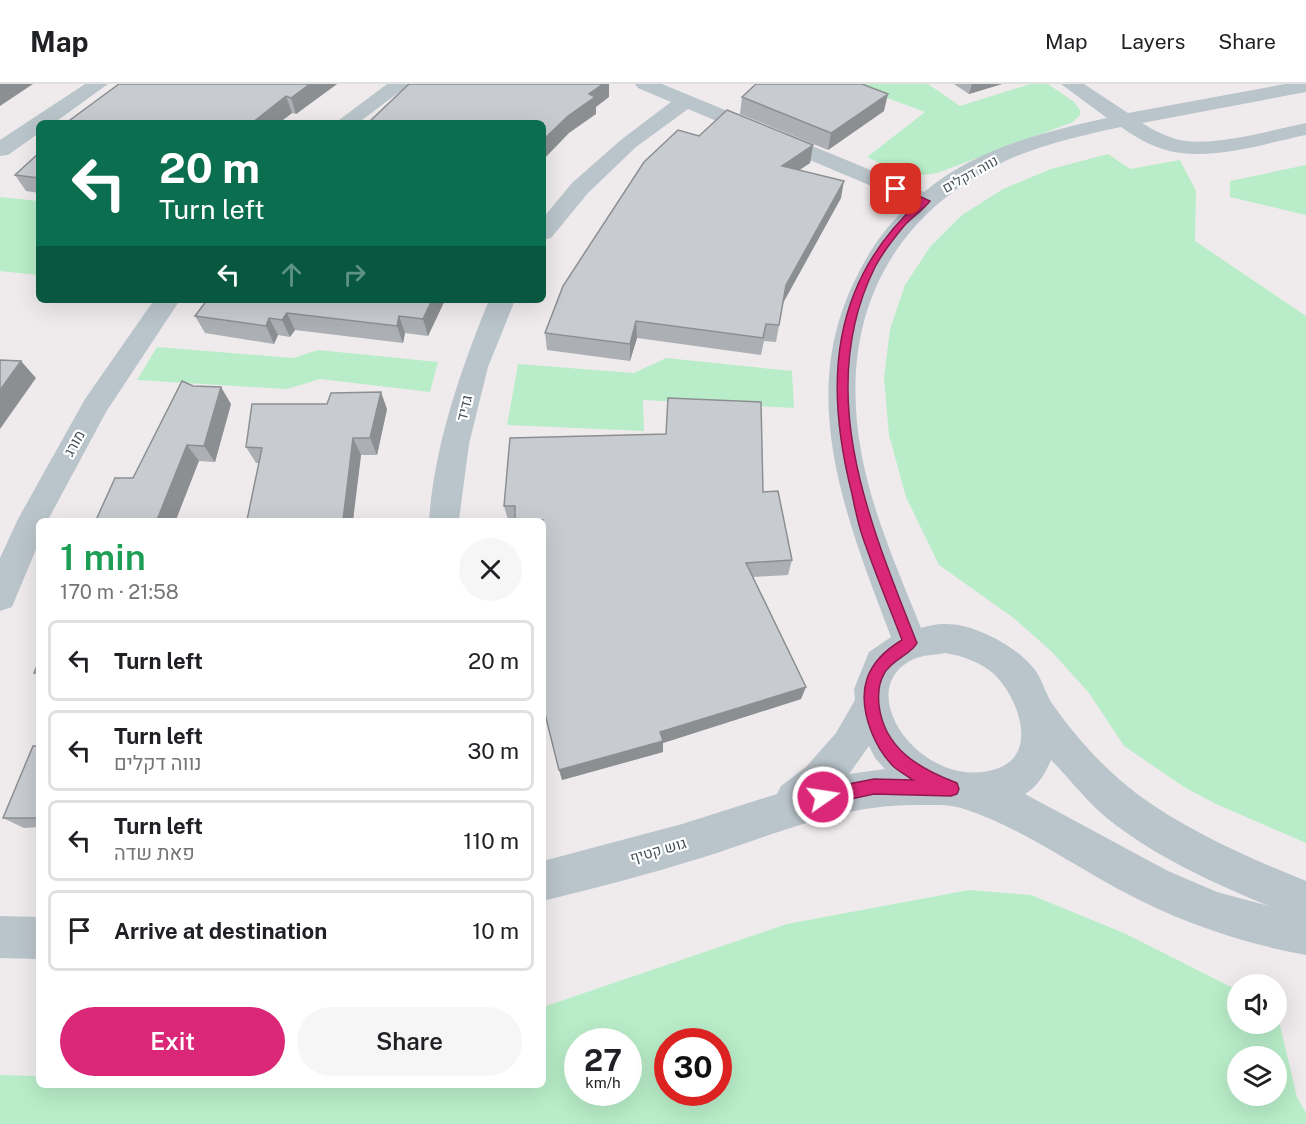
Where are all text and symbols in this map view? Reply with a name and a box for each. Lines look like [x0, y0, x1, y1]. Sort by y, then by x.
text: Map [30, 25, 89, 58]
text: Map [1045, 29, 1088, 54]
text: Layers [1121, 29, 1185, 54]
text: Share [1218, 29, 1276, 54]
text: 20 m [159, 143, 260, 192]
icon: left [60, 144, 138, 222]
street label: נווה דקלים [939, 152, 1001, 196]
pin [870, 163, 921, 214]
icon: arrive [879, 172, 912, 205]
text: Turn left [159, 193, 265, 225]
icon: left [212, 258, 245, 291]
icon: ahead [275, 258, 308, 291]
icon: right [338, 258, 371, 291]
street label: גדיד [453, 393, 475, 423]
street label: מורג [60, 427, 88, 459]
text: 1 min [60, 536, 146, 578]
button: close [459, 538, 522, 601]
text: 170 m · 21:58 [60, 580, 179, 604]
icon: left [63, 644, 96, 677]
text: Turn left [114, 648, 203, 674]
text: 20 m [468, 648, 519, 674]
text: Turn left [114, 723, 203, 749]
icon: left [63, 734, 96, 767]
text: 30 m [467, 738, 519, 764]
text: נווה דקלים [114, 751, 202, 775]
position arrow [791, 765, 855, 829]
text: Turn left [114, 813, 203, 839]
icon: left [63, 824, 96, 857]
text: 110 m [463, 828, 519, 854]
street label: גוש קטיף [628, 834, 688, 866]
text: פאת שדה [114, 841, 195, 865]
icon: arrive [63, 914, 96, 947]
text: Arrive at destination [114, 918, 327, 944]
text: 10 m [472, 918, 519, 944]
map controls [1227, 974, 1287, 1106]
button: sound [1227, 974, 1287, 1034]
button: Exit [60, 1007, 285, 1076]
button: Share [297, 1007, 522, 1076]
speed limit sign: 30 [654, 1028, 732, 1106]
text: 27 [584, 1042, 622, 1078]
button: layers [1227, 1046, 1287, 1106]
text: km/h [585, 1074, 621, 1091]

